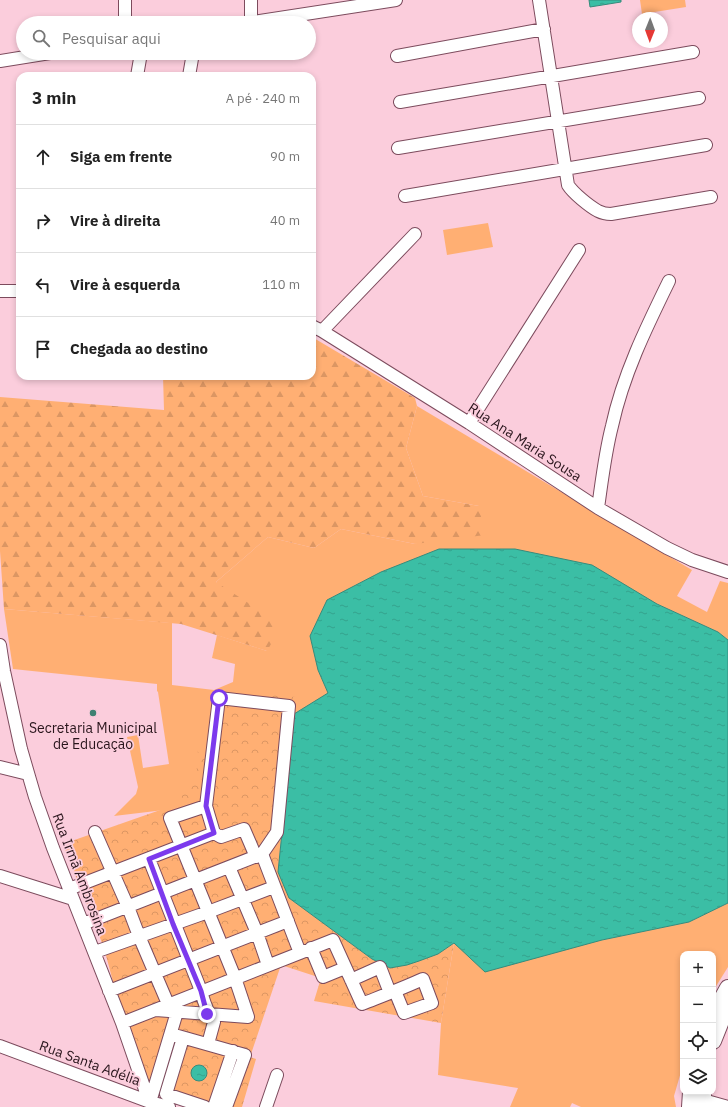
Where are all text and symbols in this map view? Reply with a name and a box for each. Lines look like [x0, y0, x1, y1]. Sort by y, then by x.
north arrow [632, 12, 668, 48]
search box [16, 16, 316, 60]
icon: search [30, 27, 52, 49]
text: Pesquisar aqui [62, 29, 161, 48]
text: 3 min [32, 87, 76, 109]
text: A pé · 240 m [226, 90, 300, 107]
icon: ahead [32, 146, 54, 168]
text: Siga em frente [70, 147, 172, 166]
text: 90 m [270, 148, 300, 165]
icon: right [32, 210, 54, 232]
text: Vire à direita [70, 211, 160, 230]
text: 40 m [270, 212, 300, 229]
icon: left [32, 274, 54, 296]
text: Vire à esquerda [70, 275, 180, 294]
text: 110 m [262, 276, 300, 293]
icon: arrive [32, 338, 54, 360]
text: Chegada ao destino [70, 339, 208, 358]
street label: Rua Ana Maria Sousa [465, 399, 586, 486]
route start [210, 689, 228, 707]
marker: Secretaria Municipal de Educação [88, 708, 98, 718]
place label: Secretaria Municipal de Educação [29, 719, 157, 753]
street label: Rua Irmã Ambrosina [48, 810, 112, 938]
map controls [680, 951, 716, 1095]
button: + [680, 951, 716, 987]
button: − [680, 987, 716, 1023]
route end [198, 1005, 216, 1023]
button: locate [680, 1023, 716, 1059]
street label: Rua Santa Adélia [37, 1036, 144, 1090]
button: layers [680, 1059, 716, 1095]

